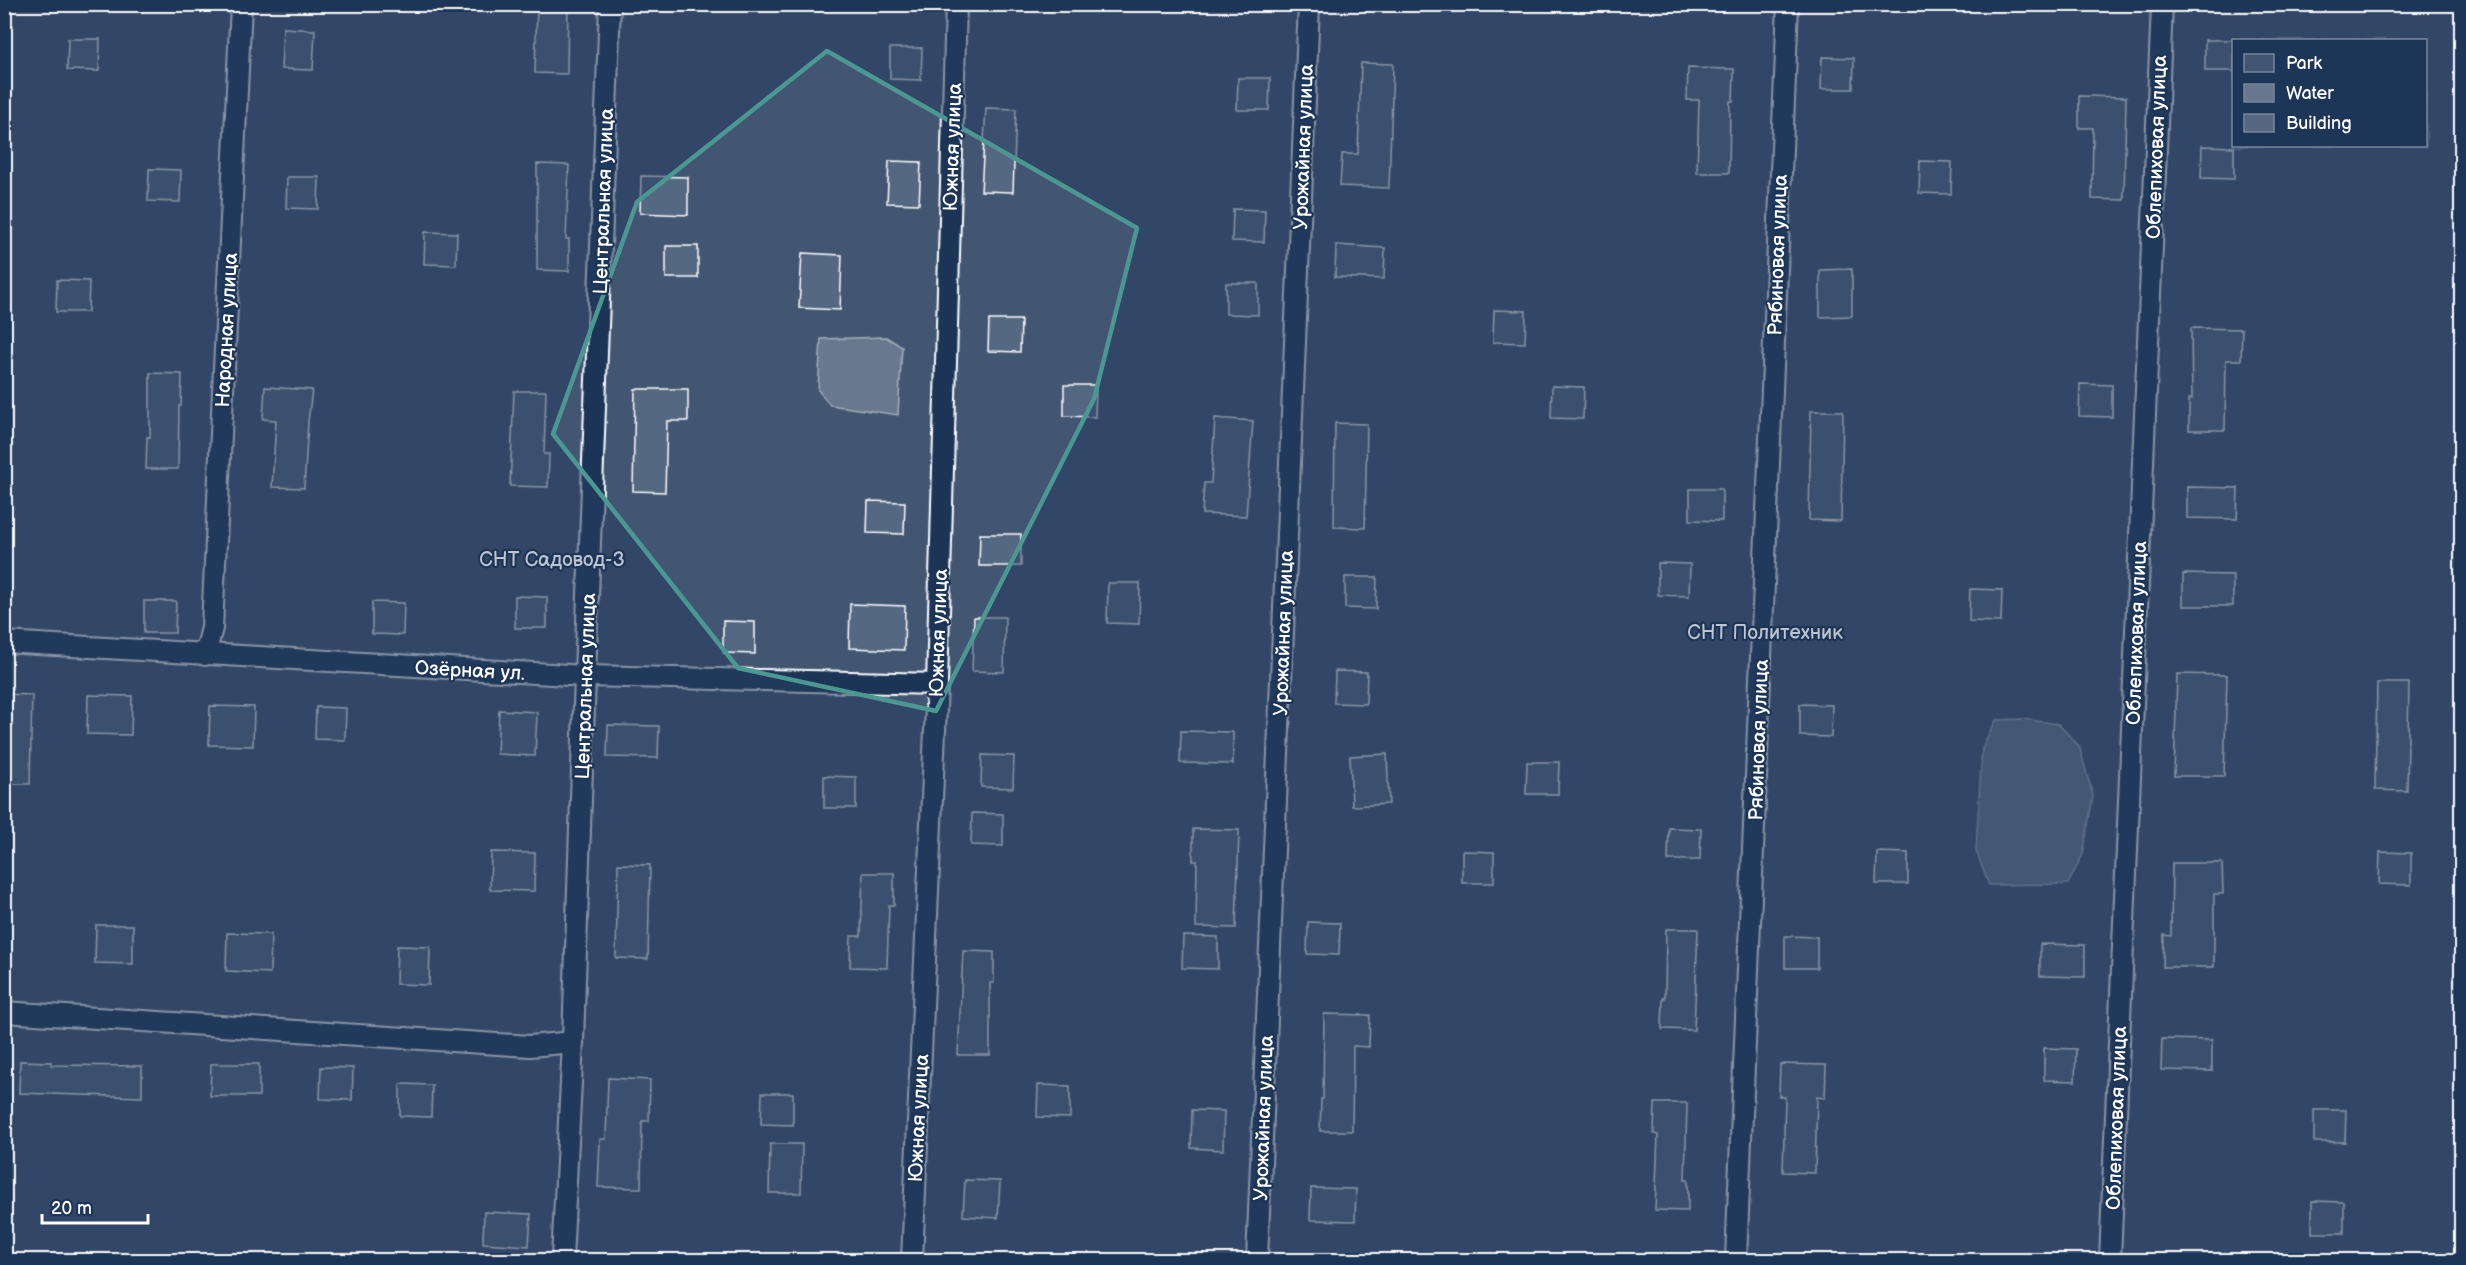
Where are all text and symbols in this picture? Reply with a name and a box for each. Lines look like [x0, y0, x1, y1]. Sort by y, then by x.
legend [2232, 39, 2427, 147]
text: Park [2286, 53, 2322, 74]
street label: Облепиховая улица [2142, 55, 2172, 239]
street label: Урожайная улица [1289, 63, 1319, 231]
street label: Южная улица [939, 82, 967, 212]
text: Water [2286, 83, 2334, 104]
street label: Центральная улица [589, 107, 619, 295]
text: Building [2286, 113, 2352, 134]
street label: Рябиновая улица [1763, 174, 1793, 336]
street label: Народная улица [211, 252, 243, 408]
street label: Облепиховая улица [2122, 541, 2152, 725]
park label: СНТ Садовод-3 [479, 548, 625, 572]
street label: Урожайная улица [1269, 549, 1299, 717]
street label: Южная улица [925, 568, 953, 698]
street label: Центральная улица [571, 592, 601, 780]
park label: СНТ Политехник [1687, 621, 1843, 645]
street label: Озёрная ул. [414, 656, 526, 686]
street label: Рябиновая улица [1744, 659, 1774, 821]
street label: Облепиховая улица [2102, 1026, 2132, 1210]
street label: Урожайная улица [1249, 1034, 1279, 1202]
street label: Южная улица [904, 1053, 934, 1183]
scale bar [42, 1187, 148, 1225]
text: 20 m [51, 1198, 92, 1219]

